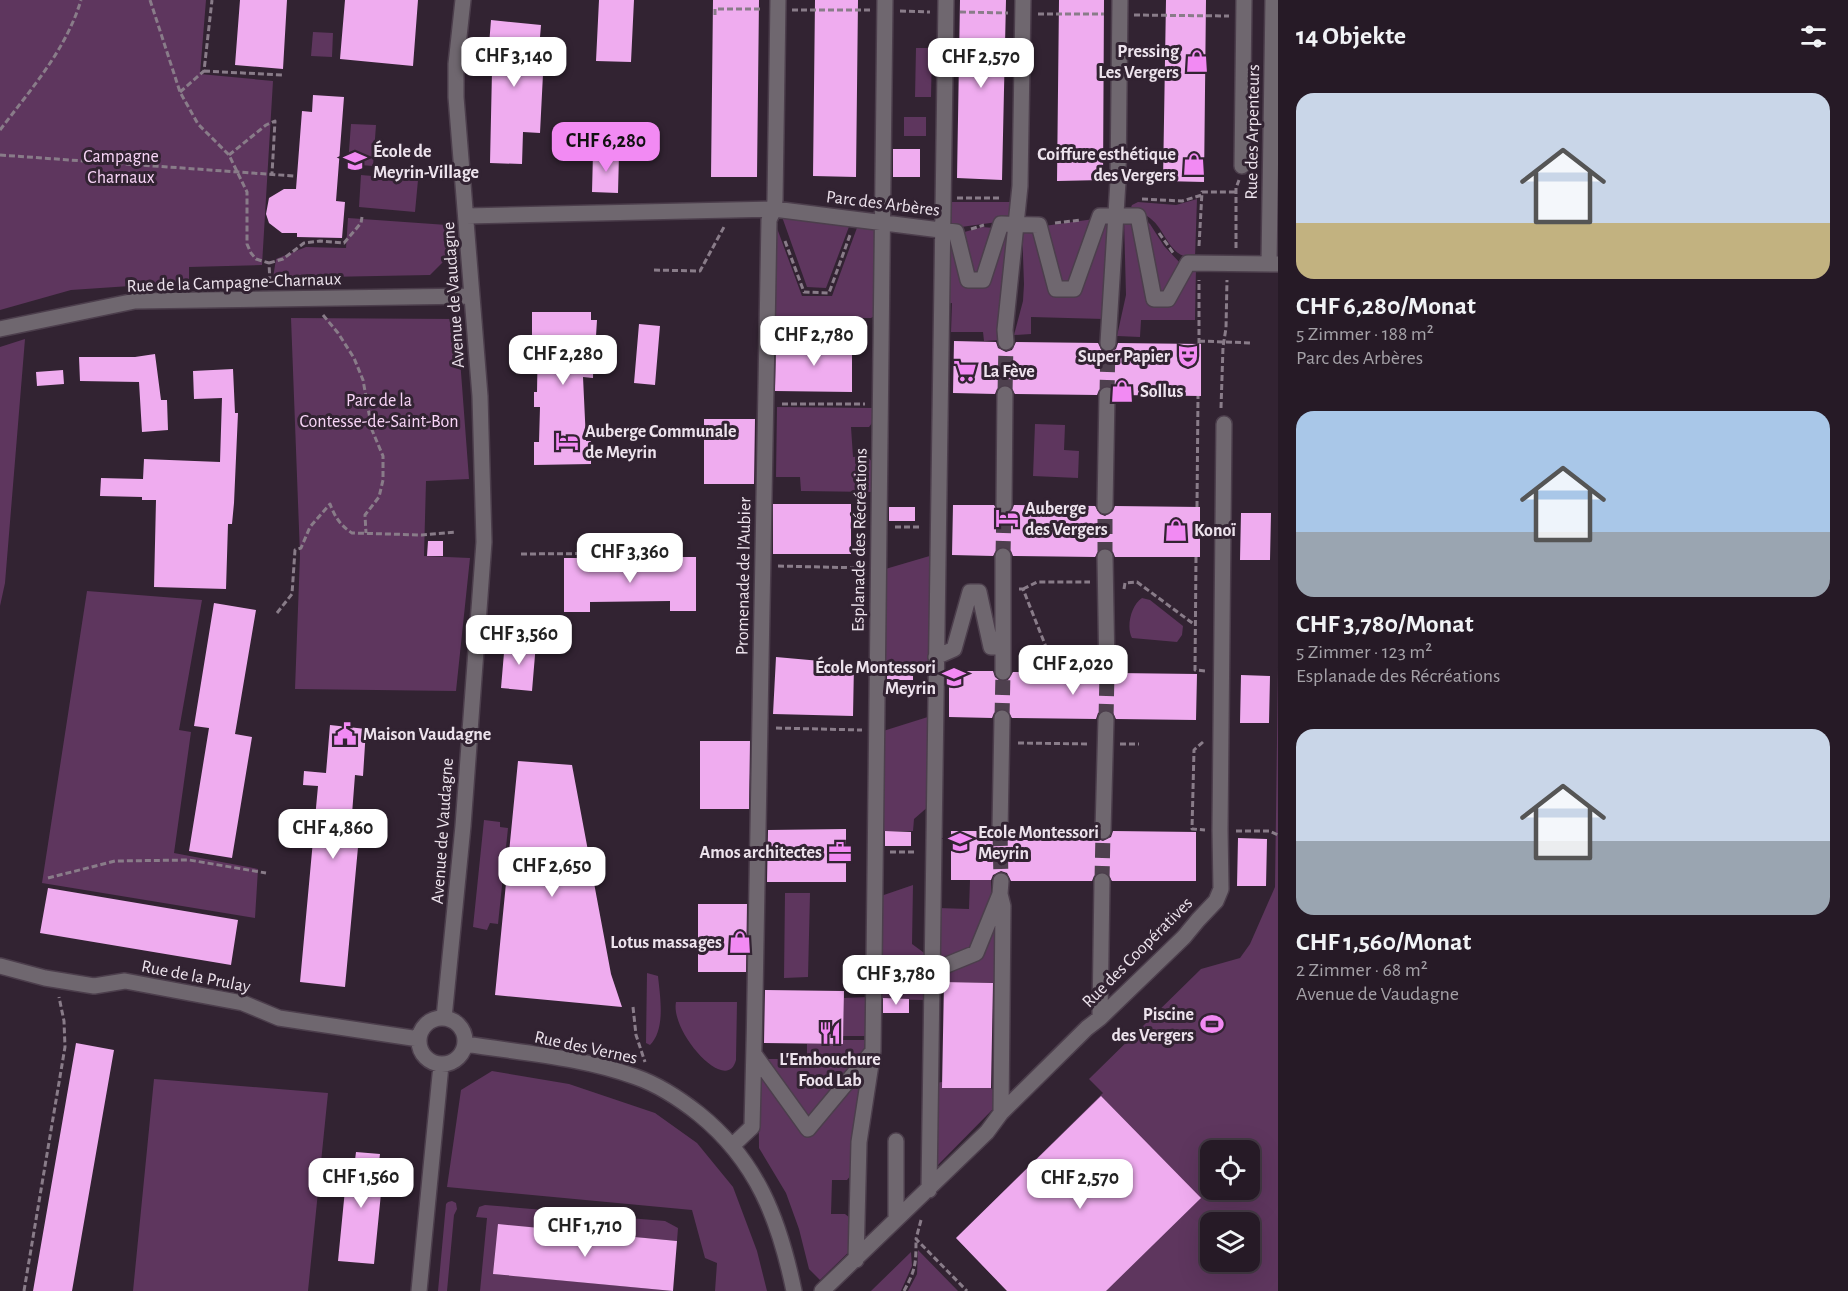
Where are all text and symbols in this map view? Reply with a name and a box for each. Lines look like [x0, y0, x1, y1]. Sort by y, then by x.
icon: filters [1797, 20, 1830, 53]
text: 14 Objekte [1296, 23, 1406, 49]
pin: CHF 3,140 [445, 37, 583, 88]
pin: CHF 2,570 [912, 38, 1050, 89]
place label: Pressing Les Vergers [1098, 43, 1180, 82]
text: CHF 3,140 [475, 46, 553, 66]
text: CHF 2,570 [942, 47, 1020, 67]
shop icon: Pressing Les Vergers [1184, 48, 1210, 74]
street label: Rue des Arpenteurs [1243, 64, 1263, 200]
pin: CHF 6,280 [537, 122, 675, 173]
text: CHF 6,280 [566, 131, 646, 151]
icon: home [1509, 132, 1617, 240]
place label: École de Meyrin-Village [373, 140, 479, 182]
place label: Coiffure esthétique des Vergers [1037, 146, 1176, 185]
park label: Campagne Charnaux [83, 148, 159, 187]
school or university icon: École de Meyrin-Village [342, 148, 368, 174]
shop icon: Coiffure esthétique des Vergers [1181, 151, 1207, 177]
street label: Parc des Arbères [825, 188, 941, 220]
street label: Avenue de Vaudagne [440, 221, 468, 369]
street label: Rue de la Campagne-Charnaux [126, 270, 342, 296]
text: CHF 6,280/Monat [1296, 293, 1476, 319]
pin: CHF 2,780 [745, 316, 883, 367]
text: 5 Zimmer · 188 m² [1296, 324, 1434, 344]
text: CHF 2,780 [774, 325, 854, 345]
pin: CHF 2,280 [494, 335, 632, 386]
theatre icon: Super Papier [1175, 343, 1201, 369]
text: CHF 2,280 [523, 344, 603, 364]
place label: Super Papier [1078, 348, 1171, 366]
text: Parc des Arbères [1296, 348, 1423, 368]
supermarket icon: La Fève [952, 358, 978, 384]
place label: La Fève [983, 363, 1035, 381]
shop icon: Sollus [1109, 378, 1135, 404]
place label: Sollus [1140, 383, 1183, 401]
park label: Parc de la Contesse-de-Saint-Bon [299, 392, 459, 431]
place label: Auberge Communale de Meyrin [585, 423, 737, 462]
hotel icon: Auberge Communale de Meyrin [554, 428, 580, 454]
street label: Esplanade des Récréations [849, 448, 871, 632]
icon: home [1509, 450, 1617, 558]
street label: Promenade de l'Aubier [734, 497, 754, 655]
place label: Auberge des Vergers [1025, 500, 1108, 539]
hotel icon: Auberge des Vergers [994, 505, 1020, 531]
shop icon: Konoï [1163, 517, 1189, 543]
place label: Konoï [1194, 522, 1236, 540]
pin: CHF 3,360 [561, 533, 699, 584]
text: CHF 3,360 [591, 542, 669, 562]
text: CHF 3,780/Monat [1296, 611, 1474, 637]
pin: CHF 3,560 [450, 615, 588, 666]
text: CHF 3,560 [480, 624, 558, 644]
text: 5 Zimmer · 123 m² [1296, 642, 1432, 662]
pin: CHF 2,020 [1004, 645, 1142, 696]
text: CHF 2,020 [1033, 654, 1113, 674]
place label: École Montessori Meyrin [815, 656, 936, 698]
school or university icon: École Montessori Meyrin [941, 664, 967, 690]
text: Esplanade des Récréations [1296, 666, 1500, 686]
public building icon: Maison Vaudagne [332, 721, 358, 747]
place label: Maison Vaudagne [363, 726, 491, 744]
street label: Avenue de Vaudagne [429, 757, 457, 905]
icon: home [1509, 768, 1617, 876]
pin: CHF 4,860 [264, 809, 402, 860]
text: CHF 4,860 [293, 818, 373, 838]
place label: Ecole Montessori Meyrin [978, 824, 1099, 863]
school or university icon: Ecole Montessori Meyrin [947, 829, 973, 855]
office icon: Amos architectes [827, 839, 853, 865]
place label: Amos architectes [700, 844, 822, 862]
pin: CHF 2,650 [483, 847, 621, 898]
text: CHF 2,650 [512, 856, 592, 876]
street label: Rue des Coopératives [1079, 894, 1196, 1011]
shop icon: Lotus massages [727, 929, 753, 955]
text: CHF 1,560/Monat [1296, 929, 1471, 955]
place label: Lotus massages [610, 934, 722, 952]
pin: CHF 3,780 [827, 955, 965, 1006]
street label: Rue de la Prulay [140, 958, 252, 996]
text: 2 Zimmer · 68 m² [1296, 960, 1428, 980]
text: CHF 3,780 [857, 964, 935, 984]
text: Avenue de Vaudagne [1296, 984, 1459, 1004]
place label: Piscine des Vergers [1111, 1006, 1194, 1045]
sports icon: Piscine des Vergers [1199, 1011, 1225, 1037]
restaurant icon: L'Embouchure Food Lab [817, 1020, 843, 1046]
street label: Rue des Vernes [533, 1028, 639, 1068]
place label: L'Embouchure Food Lab [779, 1051, 881, 1090]
map controls [1200, 1140, 1260, 1272]
button: locate [1200, 1140, 1260, 1200]
pin: CHF 1,560 [292, 1158, 430, 1209]
pin: CHF 2,570 [1011, 1159, 1149, 1210]
text: CHF 1,560 [323, 1167, 399, 1187]
text: CHF 2,570 [1041, 1168, 1119, 1188]
pin: CHF 1,710 [516, 1207, 654, 1258]
button: layers [1200, 1212, 1260, 1272]
text: CHF 1,710 [548, 1216, 622, 1236]

